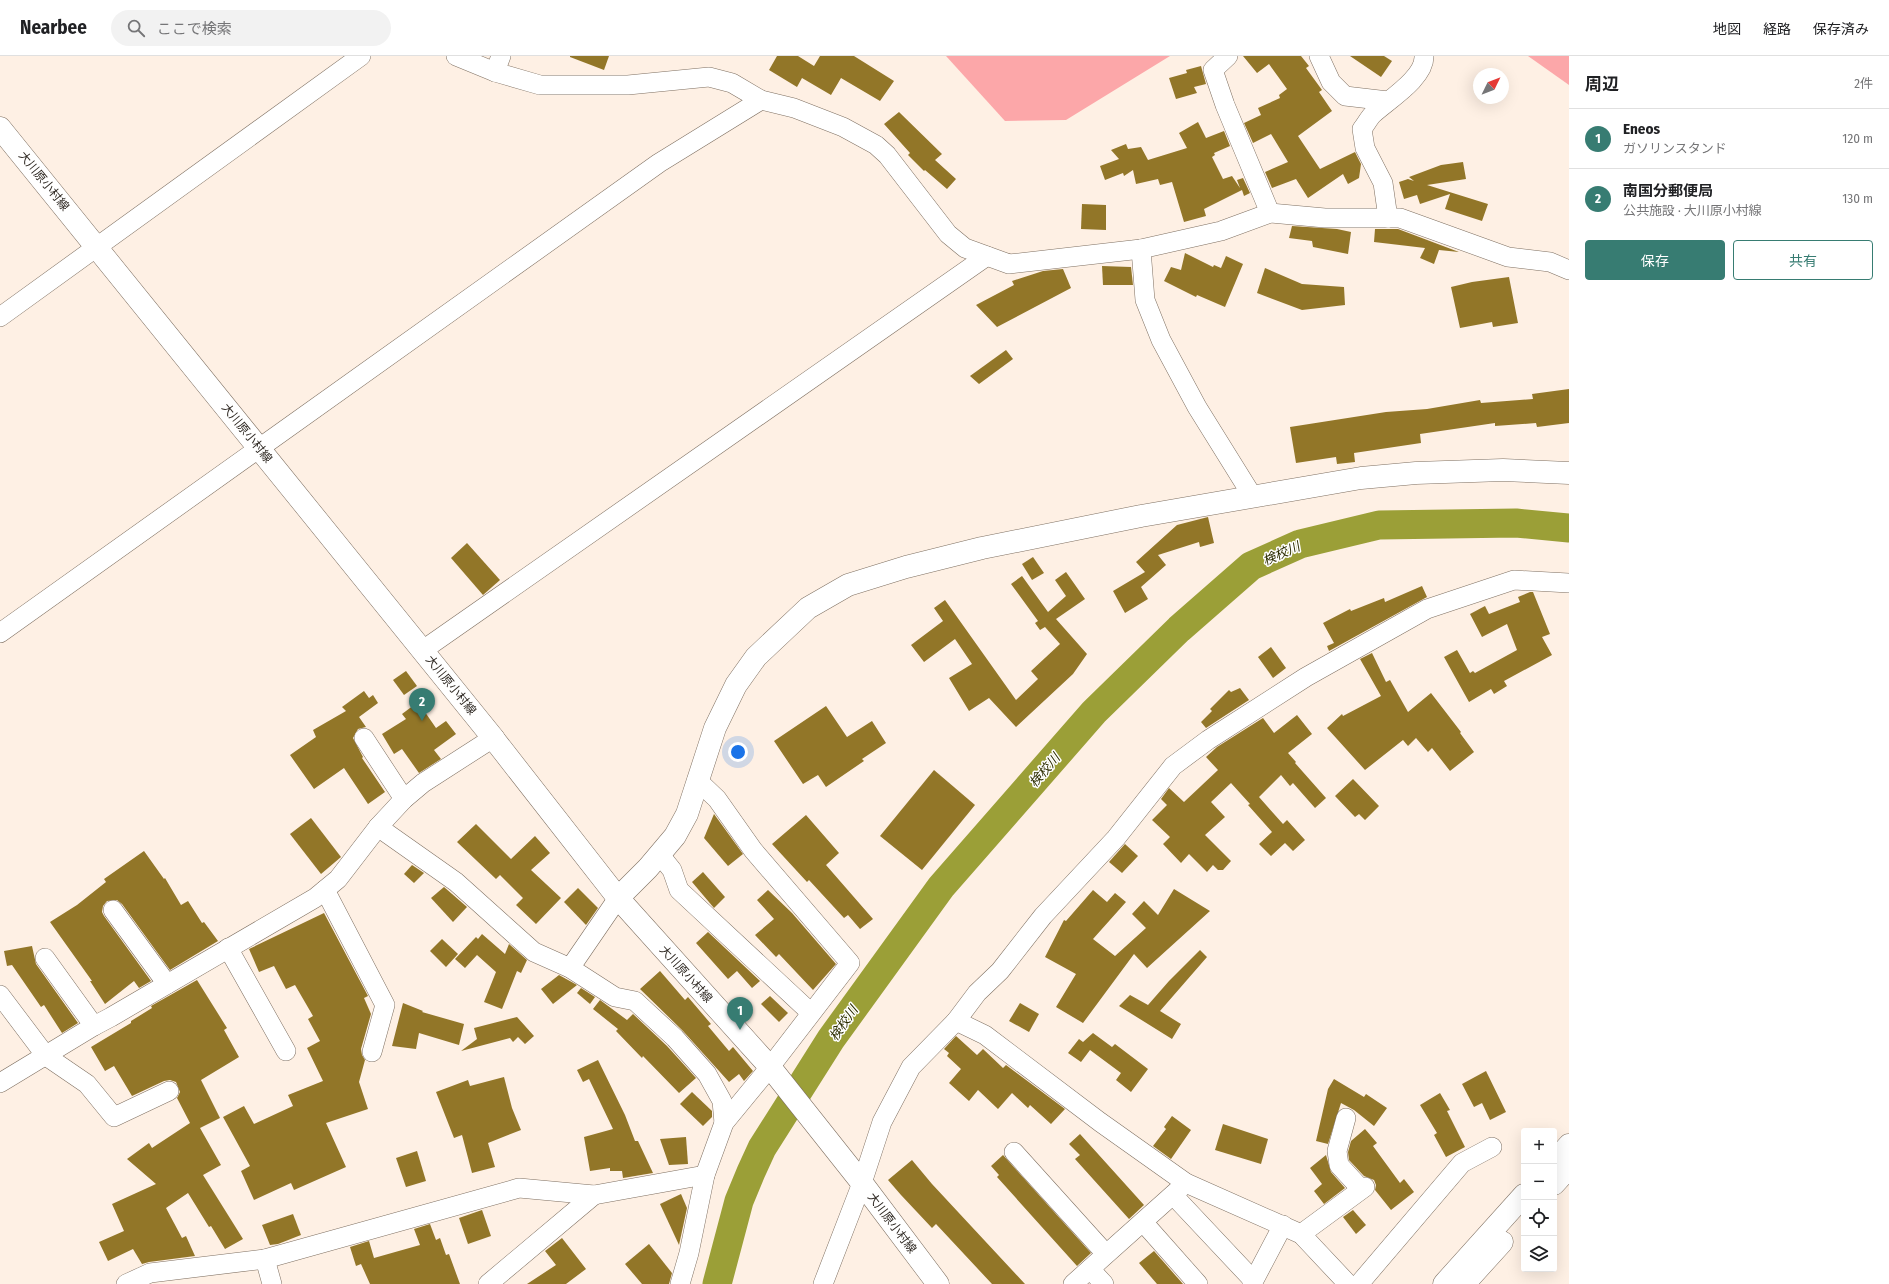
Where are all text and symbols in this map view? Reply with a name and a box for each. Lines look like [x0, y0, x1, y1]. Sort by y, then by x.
search box [111, 10, 391, 46]
text: Nearbee [20, 16, 87, 39]
icon: search [125, 17, 147, 39]
text: ここで検索 [157, 20, 232, 38]
text: 地図 [1713, 21, 1741, 38]
text: 経路 [1763, 21, 1791, 38]
text: 保存済み [1813, 21, 1869, 38]
north arrow [1473, 68, 1509, 104]
text: 周辺 [1585, 74, 1619, 95]
text: 2件 [1854, 76, 1873, 91]
text: Eneos [1623, 120, 1660, 138]
text: 1 [1595, 131, 1601, 146]
text: 120 m [1842, 131, 1873, 146]
text: ガソリンスタンド [1623, 141, 1727, 156]
street label: 大川原小村線 [16, 149, 72, 213]
text: 南国分郵便局 [1623, 182, 1713, 200]
text: 2 [1595, 191, 1601, 206]
text: 130 m [1842, 191, 1873, 206]
text: 公共施設 · 大川原小村線 [1623, 203, 1762, 218]
button: 保存 [1585, 240, 1725, 280]
button: 共有 [1733, 240, 1873, 280]
street label: 大川原小村線 [219, 401, 275, 465]
water label: 検校川 [1260, 538, 1304, 568]
street label: 大川原小村線 [423, 653, 479, 717]
pin: 2 [409, 688, 435, 721]
your location [728, 742, 748, 762]
water label: 検校川 [1026, 749, 1064, 790]
street label: 大川原小村線 [657, 943, 715, 1005]
pin: 1 [727, 997, 753, 1030]
water label: 検校川 [826, 1001, 862, 1044]
map controls [1521, 1128, 1557, 1272]
button: + [1521, 1128, 1557, 1164]
button: − [1521, 1164, 1557, 1200]
street label: 大川原小村線 [865, 1190, 919, 1256]
button: locate [1521, 1200, 1557, 1236]
button: layers [1521, 1236, 1557, 1272]

